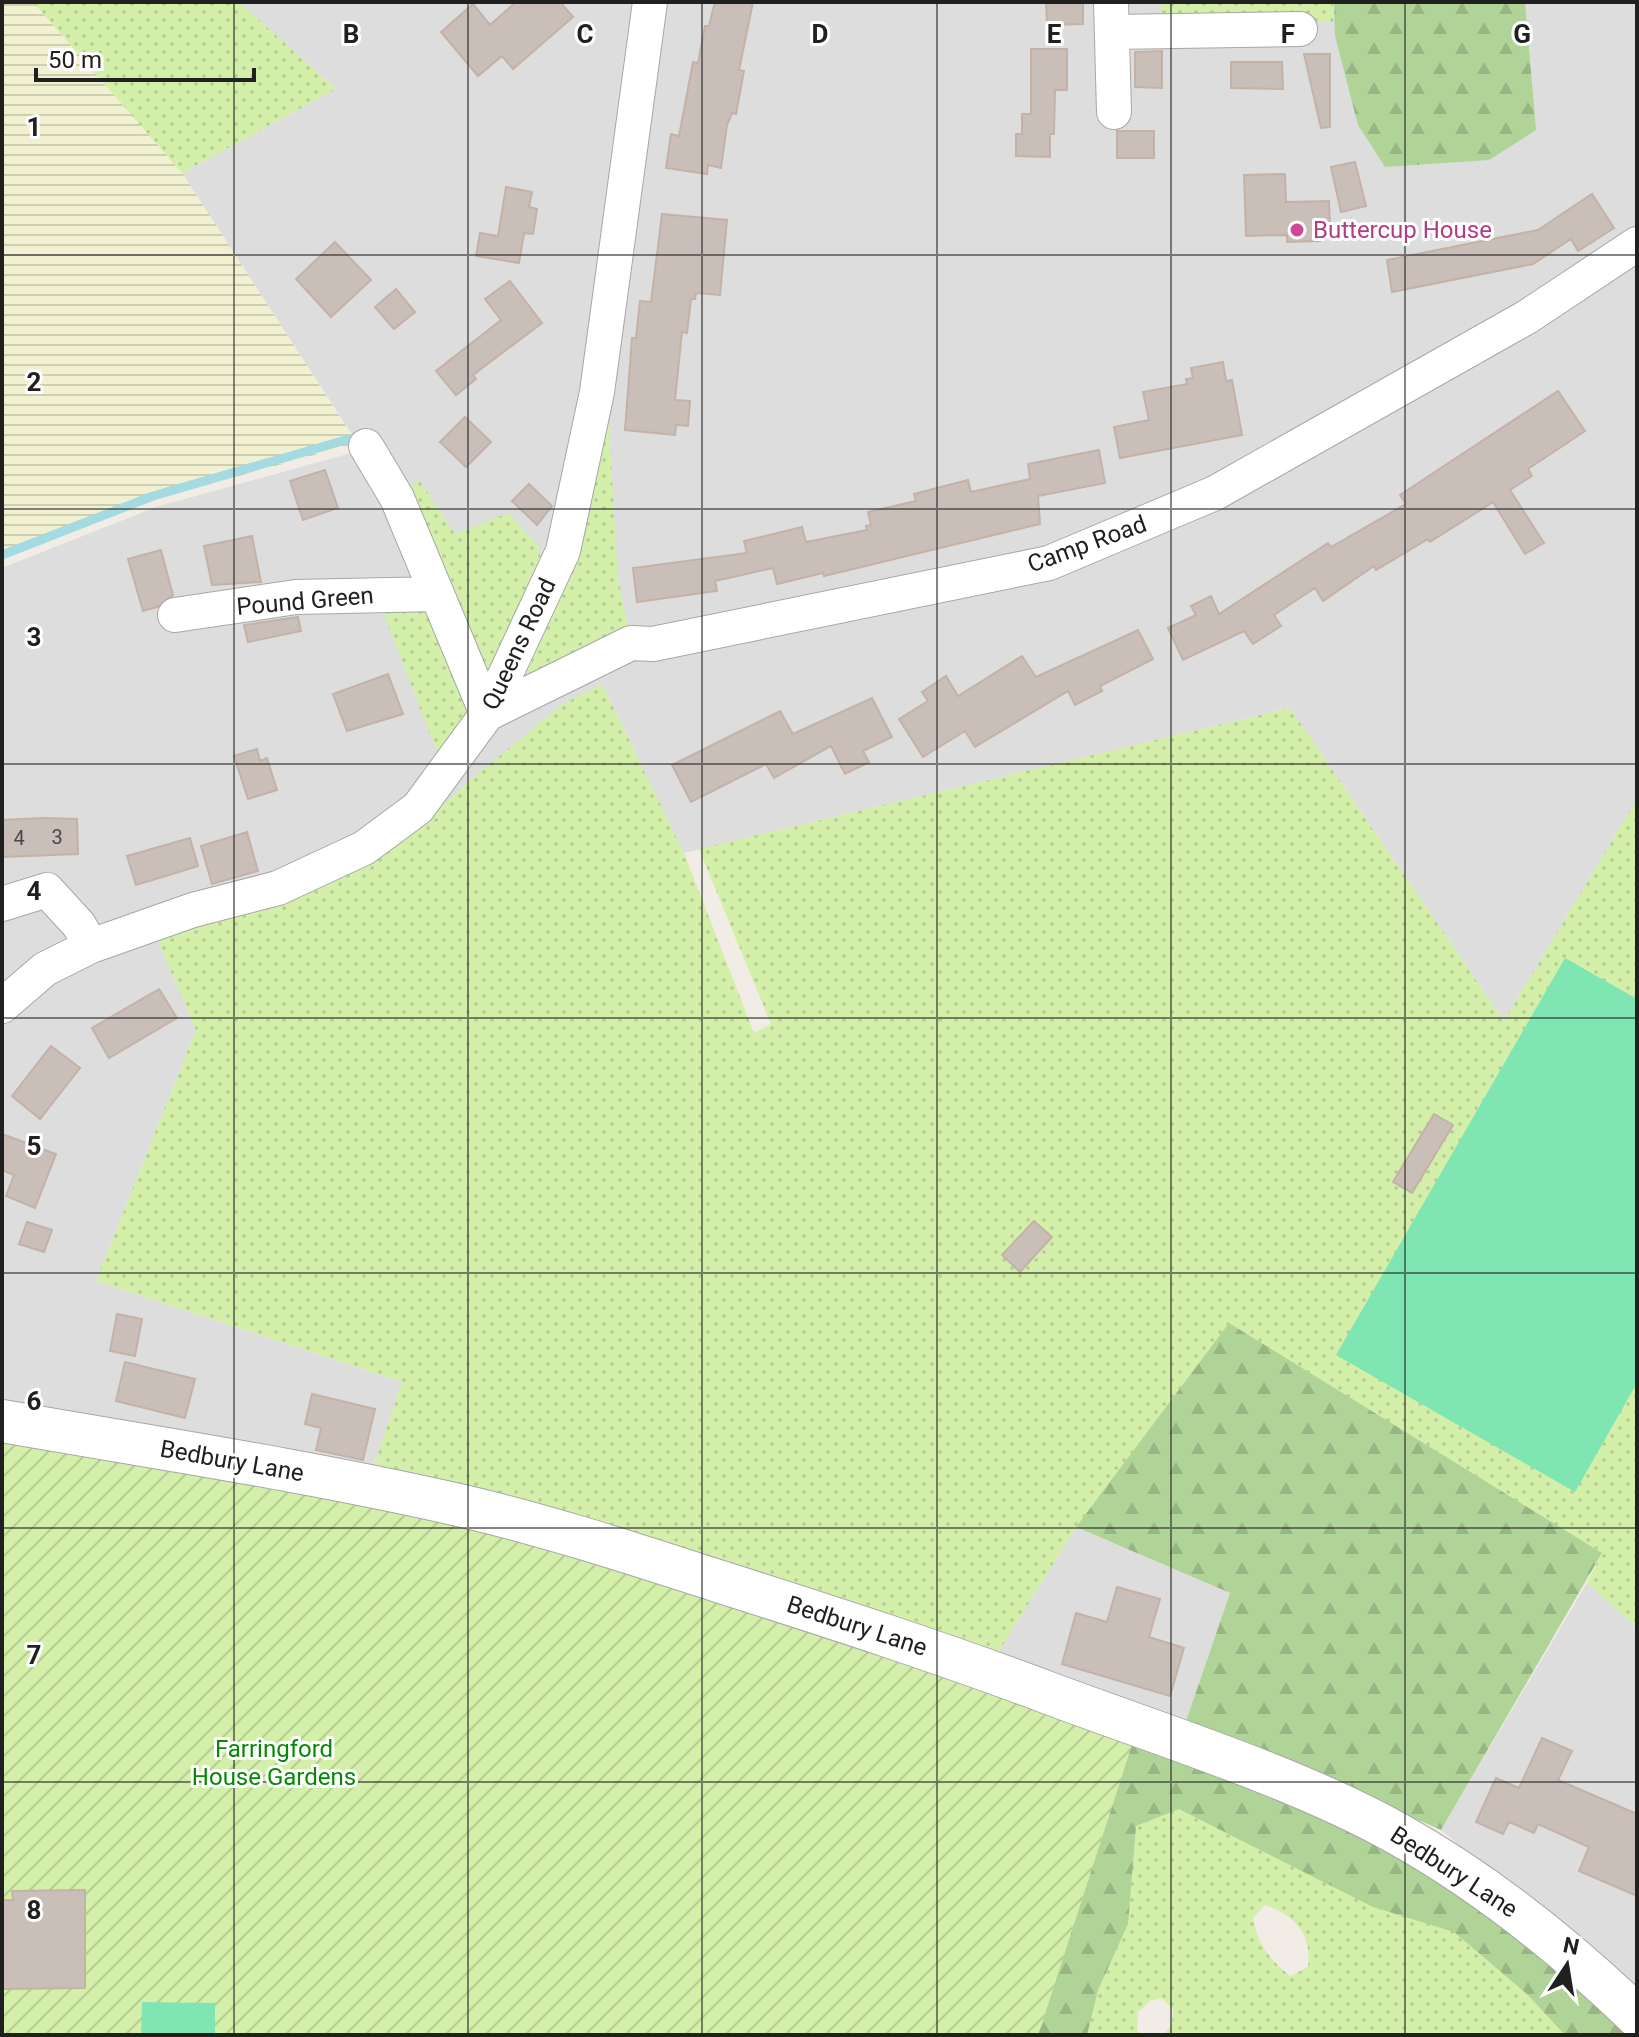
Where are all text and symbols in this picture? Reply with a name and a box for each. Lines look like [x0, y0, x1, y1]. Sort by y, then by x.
text: B [343, 19, 359, 49]
text: C [576, 19, 594, 49]
text: D [812, 19, 828, 49]
text: E [1047, 19, 1062, 49]
text: F [1281, 19, 1295, 49]
text: G [1513, 19, 1531, 49]
scale bar [36, 32, 254, 82]
text: 50 m [48, 46, 102, 74]
text: 1 [27, 112, 41, 142]
place label: Buttercup House [1313, 216, 1492, 244]
marker: Buttercup House [1288, 221, 1306, 239]
text: 2 [27, 367, 41, 397]
street label: Camp Road [1024, 510, 1150, 578]
street label: Queens Road [476, 574, 562, 714]
street label: Pound Green [235, 581, 375, 621]
text: 3 [27, 622, 41, 652]
house number: 3 [51, 825, 63, 849]
house number: 4 [13, 826, 25, 850]
text: 4 [27, 876, 42, 906]
text: 5 [27, 1131, 41, 1161]
text: 6 [27, 1386, 42, 1416]
street label: Bedbury Lane [158, 1435, 306, 1487]
street label: Bedbury Lane [783, 1590, 931, 1662]
text: 7 [27, 1640, 41, 1670]
park label: Farringford House Gardens [192, 1735, 356, 1791]
street label: Bedbury Lane [1385, 1821, 1523, 1923]
text: 8 [27, 1895, 41, 1925]
north arrow [1527, 1925, 1607, 2005]
text: N [1561, 1932, 1581, 1960]

